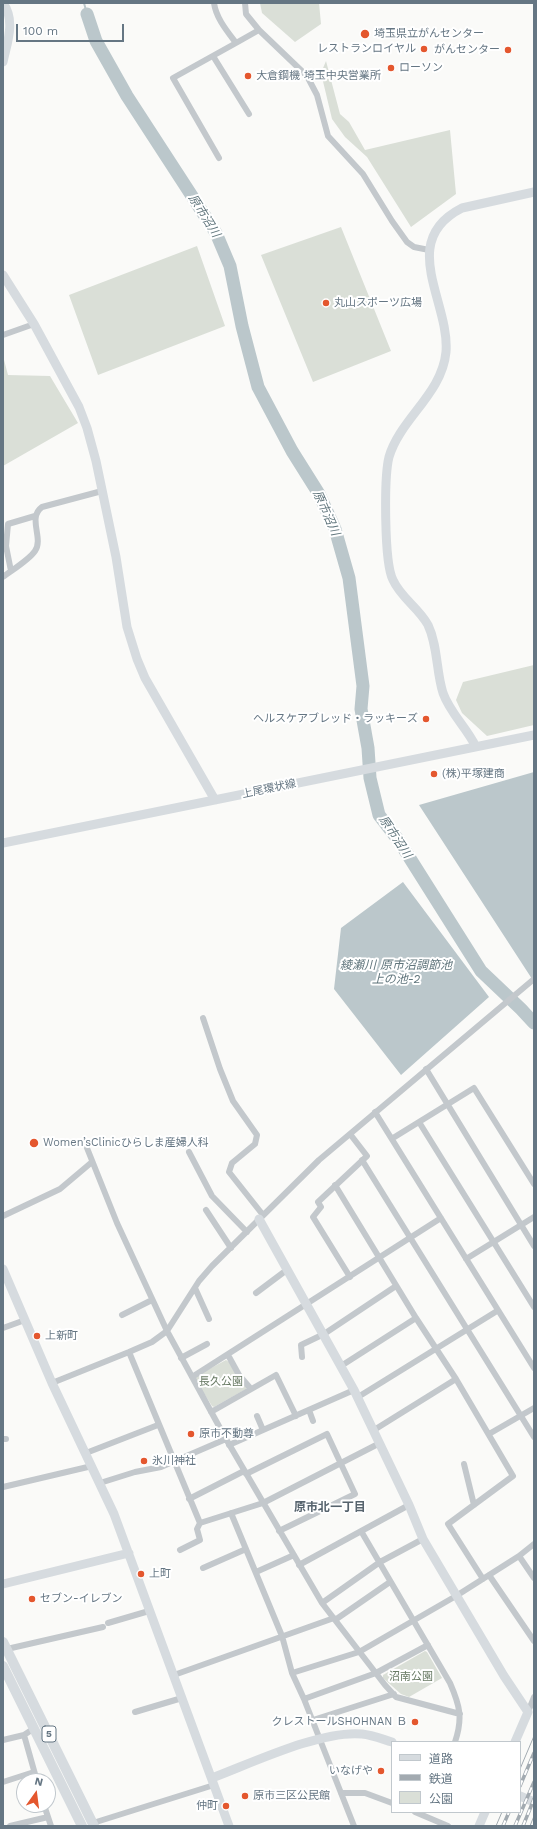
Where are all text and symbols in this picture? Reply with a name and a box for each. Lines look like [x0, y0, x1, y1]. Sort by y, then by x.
scale bar [18, 16, 126, 42]
text: 100 m [23, 24, 58, 38]
place label: 埼玉県立がんセンター [374, 27, 484, 41]
marker: 埼玉県立がんセンター [359, 28, 371, 40]
place label: レストランロイヤル [317, 42, 416, 56]
place label: がんセンター [434, 43, 500, 57]
marker: レストランロイヤル [419, 44, 429, 54]
marker: がんセンター [503, 45, 513, 55]
place label: ローソン [399, 61, 443, 75]
marker: ローソン [386, 63, 396, 73]
place label: 大倉鋼機 埼玉中央営業所 [256, 69, 381, 83]
marker: 大倉鋼機 埼玉中央営業所 [243, 71, 253, 81]
water label: 原市沼川 [185, 192, 223, 240]
place label: 丸山スポーツ広場 [334, 296, 422, 310]
marker: 丸山スポーツ広場 [321, 298, 331, 308]
water label: 原市沼川 [310, 488, 342, 538]
place label: ヘルスケアブレッド・ラッキーズ [253, 712, 418, 726]
marker: ヘルスケアブレッド・ラッキーズ [421, 714, 431, 724]
place label: (株)平塚建商 [442, 767, 505, 781]
marker: (株)平塚建商 [429, 769, 439, 779]
street label: 上尾環状線 [241, 777, 297, 801]
water label: 原市沼川 [376, 813, 414, 861]
water label: 綾瀬川 原市沼調節池 上の池-2 [340, 958, 452, 986]
place label: Women’sClinicひらしま産婦人科 [43, 1136, 209, 1150]
marker: Women’sClinicひらしま産婦人科 [28, 1137, 40, 1149]
place label: 上新町 [45, 1329, 78, 1343]
marker: 上新町 [32, 1331, 42, 1341]
park label: 長久公園 [199, 1375, 243, 1389]
place label: 原市不動尊 [199, 1427, 254, 1441]
marker: 原市不動尊 [186, 1429, 196, 1439]
place label: 氷川神社 [152, 1454, 196, 1468]
marker: 氷川神社 [139, 1456, 149, 1466]
district label: 原市北一丁目 [294, 1500, 366, 1514]
place label: 上町 [149, 1567, 171, 1581]
marker: 上町 [136, 1569, 146, 1579]
place label: セブン-イレブン [40, 1592, 123, 1606]
marker: セブン-イレブン [27, 1594, 37, 1604]
park label: 沼南公園 [389, 1670, 433, 1684]
place label: クレストールSHOHNAN Ｂ [271, 1715, 407, 1729]
marker: クレストールSHOHNAN Ｂ [410, 1717, 420, 1727]
road number: 5 [42, 1726, 56, 1742]
legend [391, 1741, 521, 1813]
text: 道路 [429, 1752, 453, 1766]
place label: いなげや [329, 1764, 373, 1778]
marker: いなげや [376, 1766, 386, 1776]
text: 鉄道 [429, 1772, 453, 1786]
north arrow [16, 1773, 56, 1813]
text: N [33, 1775, 44, 1789]
place label: 原市三区公民館 [253, 1789, 330, 1803]
marker: 原市三区公民館 [240, 1791, 250, 1801]
text: 公園 [429, 1792, 453, 1806]
place label: 仲町 [196, 1799, 218, 1813]
marker: 仲町 [221, 1801, 231, 1811]

